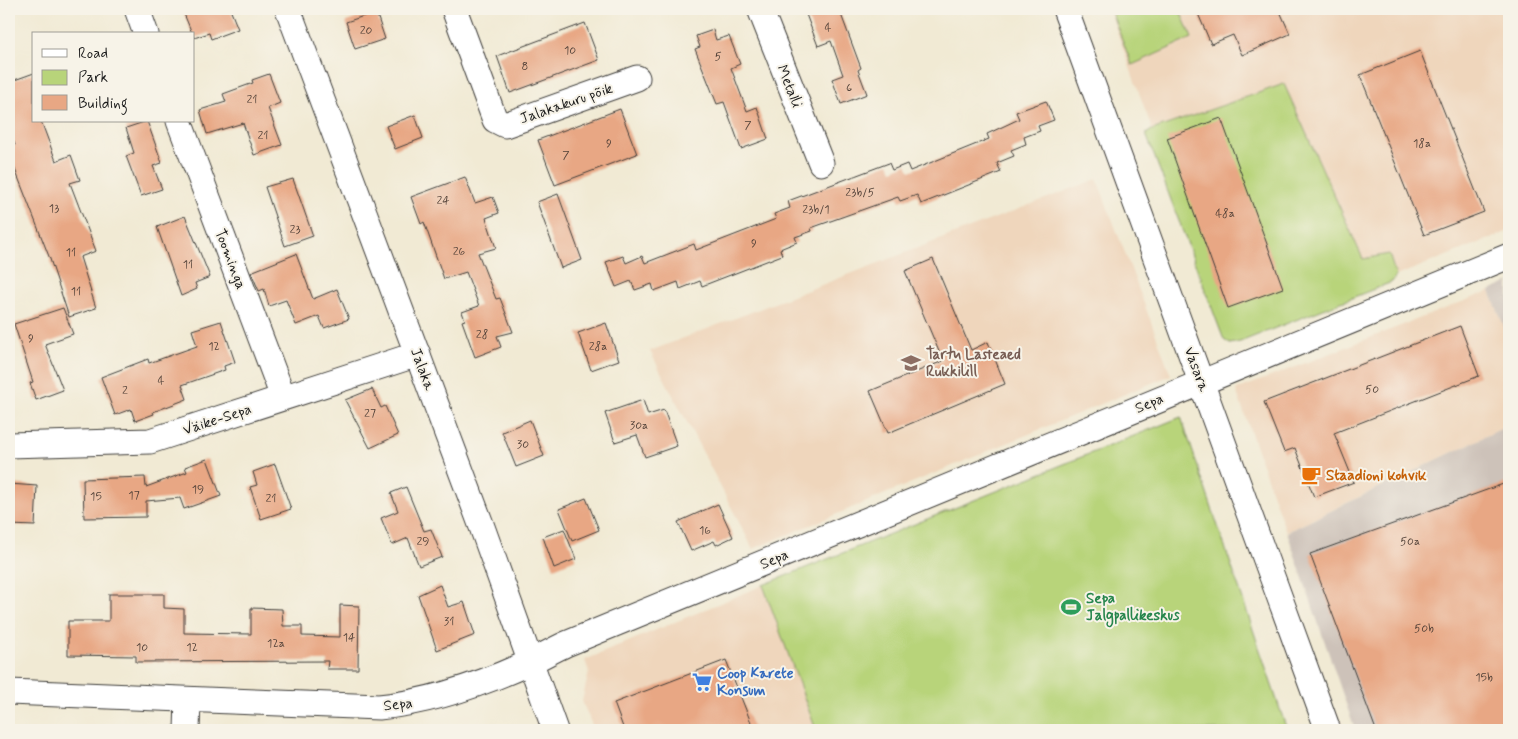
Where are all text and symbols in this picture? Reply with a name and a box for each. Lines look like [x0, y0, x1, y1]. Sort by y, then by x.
house number: 4 [825, 20, 832, 36]
house number: 20 [360, 23, 373, 39]
legend [32, 32, 195, 122]
house number: 10 [564, 43, 576, 59]
text: Road [78, 44, 108, 64]
house number: 5 [714, 49, 722, 65]
house number: 8 [522, 59, 528, 75]
street label: Metalli [771, 62, 807, 111]
text: Park [78, 68, 108, 88]
street label: Jalakakuru põik [517, 79, 616, 129]
house number: 6 [846, 80, 852, 96]
house number: 21 [246, 92, 258, 108]
text: Building [78, 94, 128, 115]
house number: 7 [744, 118, 752, 134]
house number: 21 [257, 128, 269, 144]
house number: 9 [606, 136, 612, 152]
house number: 18a [1413, 136, 1431, 152]
house number: 7 [562, 148, 570, 164]
house number: 23b/5 [845, 185, 875, 201]
house number: 24 [436, 193, 450, 209]
house number: 13 [49, 201, 59, 217]
house number: 23b/1 [802, 202, 830, 218]
house number: 48a [1215, 206, 1235, 222]
house number: 23 [290, 222, 300, 238]
street label: Toominga [209, 226, 251, 293]
house number: 9 [751, 236, 757, 252]
house number: 26 [453, 244, 466, 260]
house number: 11 [66, 245, 76, 261]
house number: 11 [183, 257, 193, 273]
house number: 11 [71, 284, 81, 300]
house number: 28 [476, 327, 488, 343]
house number: 9 [28, 331, 34, 347]
house number: 12 [208, 339, 220, 355]
house number: 28a [589, 339, 607, 355]
street label: Vasara [1179, 344, 1214, 395]
street label: Jalaka [405, 345, 439, 394]
place label: Tartu Lasteaed Rukkilill [926, 345, 1021, 382]
school or university icon: Tartu Lasteaed Rukkilill [900, 352, 922, 374]
house number: 4 [158, 373, 165, 389]
house number: 50 [1365, 382, 1379, 398]
house number: 2 [122, 383, 128, 399]
street label: Sepa [1132, 389, 1167, 419]
street label: Väike-Sepa [181, 399, 254, 440]
house number: 27 [364, 406, 376, 422]
house number: 30a [630, 418, 648, 434]
house number: 30 [517, 437, 529, 453]
cafe icon: Staadioni kohvik [1300, 464, 1322, 486]
place label: Staadioni kohvik [1326, 466, 1427, 486]
house number: 19 [192, 482, 204, 498]
house number: 17 [128, 488, 140, 504]
house number: 15 [90, 489, 102, 505]
house number: 21 [265, 491, 277, 507]
house number: 16 [699, 523, 711, 539]
house number: 29 [416, 534, 430, 550]
house number: 50a [1400, 534, 1420, 550]
street label: Sepa [757, 545, 792, 575]
place label: Sepa Jalgpallikeskus [1086, 589, 1180, 628]
sports icon: Sepa Jalgpallikeskus [1060, 596, 1082, 618]
house number: 31 [444, 614, 454, 630]
house number: 50b [1414, 621, 1434, 637]
house number: 14 [343, 630, 355, 646]
house number: 12a [267, 636, 285, 652]
house number: 10 [136, 640, 148, 656]
house number: 12 [186, 640, 198, 656]
place label: Coop Karete Konsum [717, 664, 794, 701]
house number: 15b [1475, 670, 1493, 686]
supermarket icon: Coop Karete Konsum [691, 671, 713, 693]
street label: Sepa [383, 694, 414, 716]

